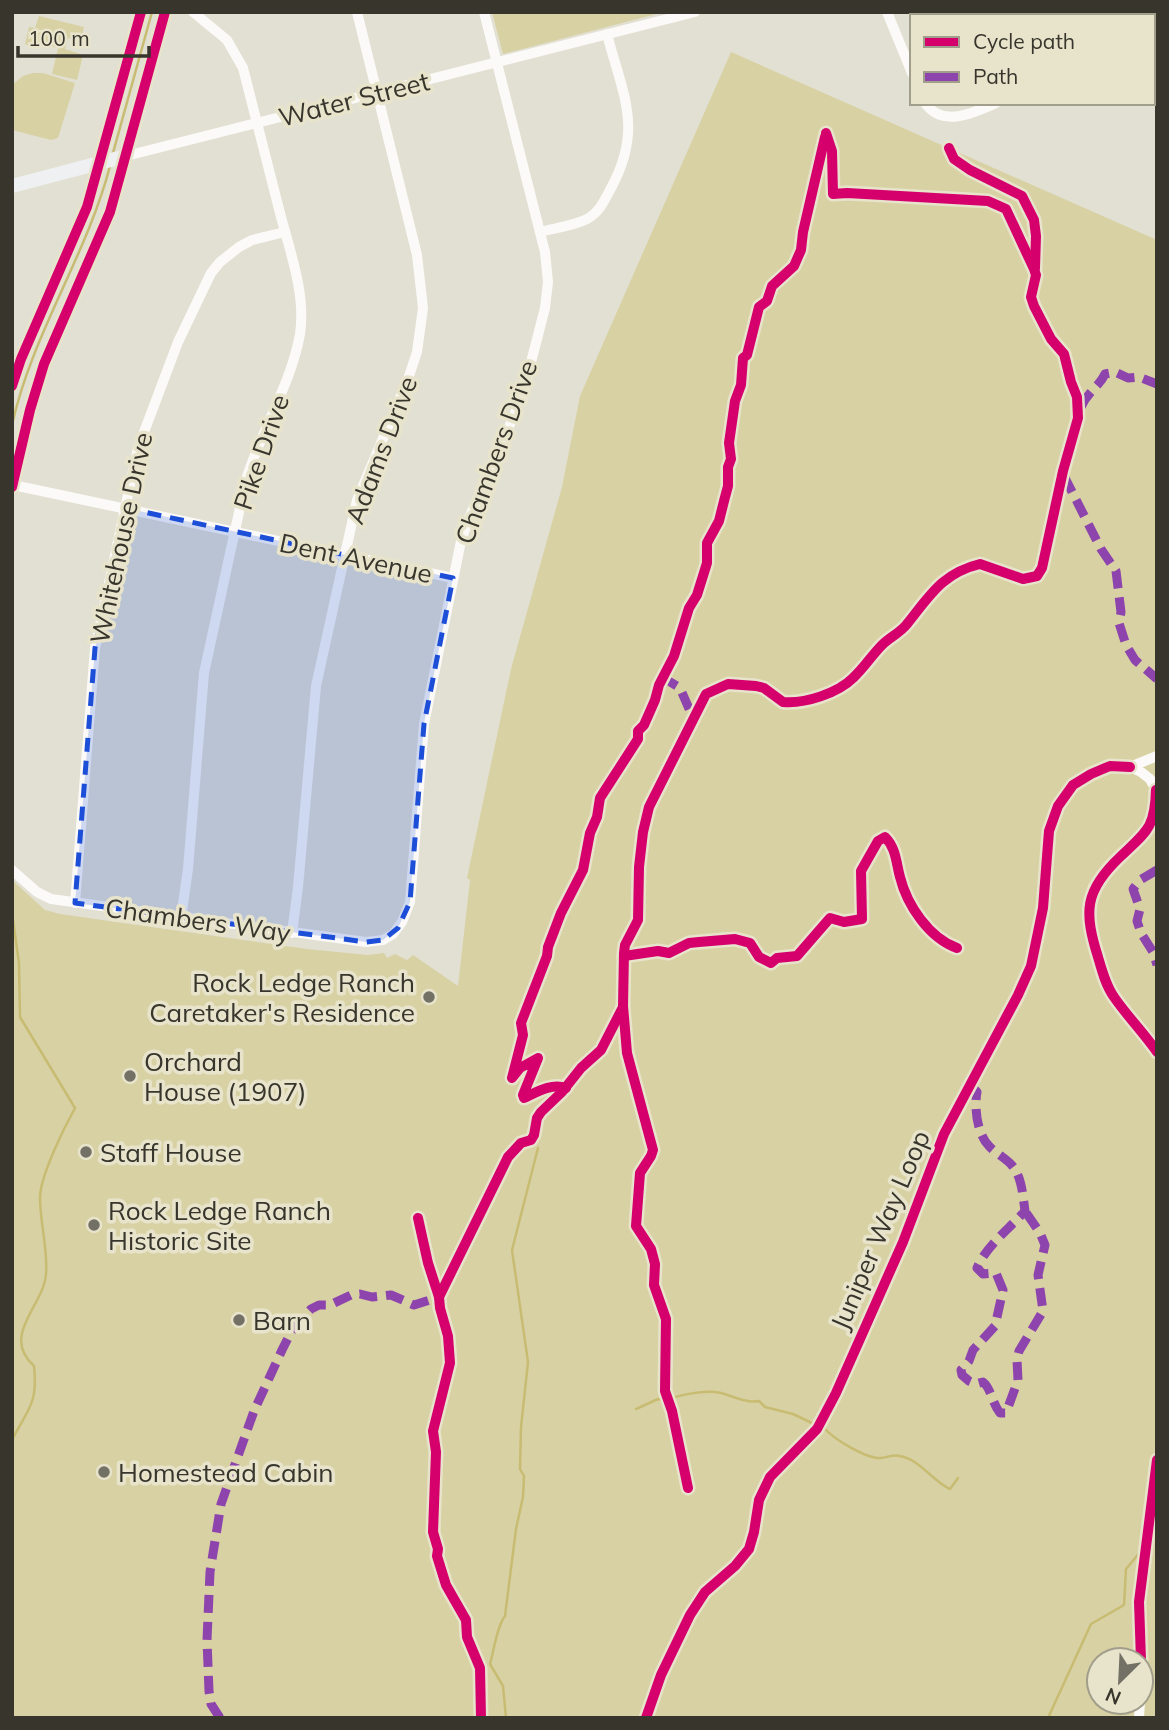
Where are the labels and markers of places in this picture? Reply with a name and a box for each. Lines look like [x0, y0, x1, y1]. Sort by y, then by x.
place label: Rock Ledge Ranch Caretaker's Residence [149, 966, 415, 1029]
marker: Rock Ledge Ranch Caretaker's Residence [421, 989, 437, 1005]
place label: Orchard House (1907) [144, 1045, 307, 1108]
marker: Orchard House (1907) [122, 1068, 138, 1084]
place label: Staff House [100, 1136, 242, 1169]
marker: Staff House [78, 1144, 94, 1160]
place label: Rock Ledge Ranch Historic Site [108, 1194, 331, 1257]
marker: Rock Ledge Ranch Historic Site [86, 1217, 102, 1233]
place label: Barn [253, 1304, 311, 1337]
marker: Barn [231, 1312, 247, 1328]
place label: Homestead Cabin [118, 1456, 334, 1489]
marker: Homestead Cabin [96, 1464, 112, 1480]

